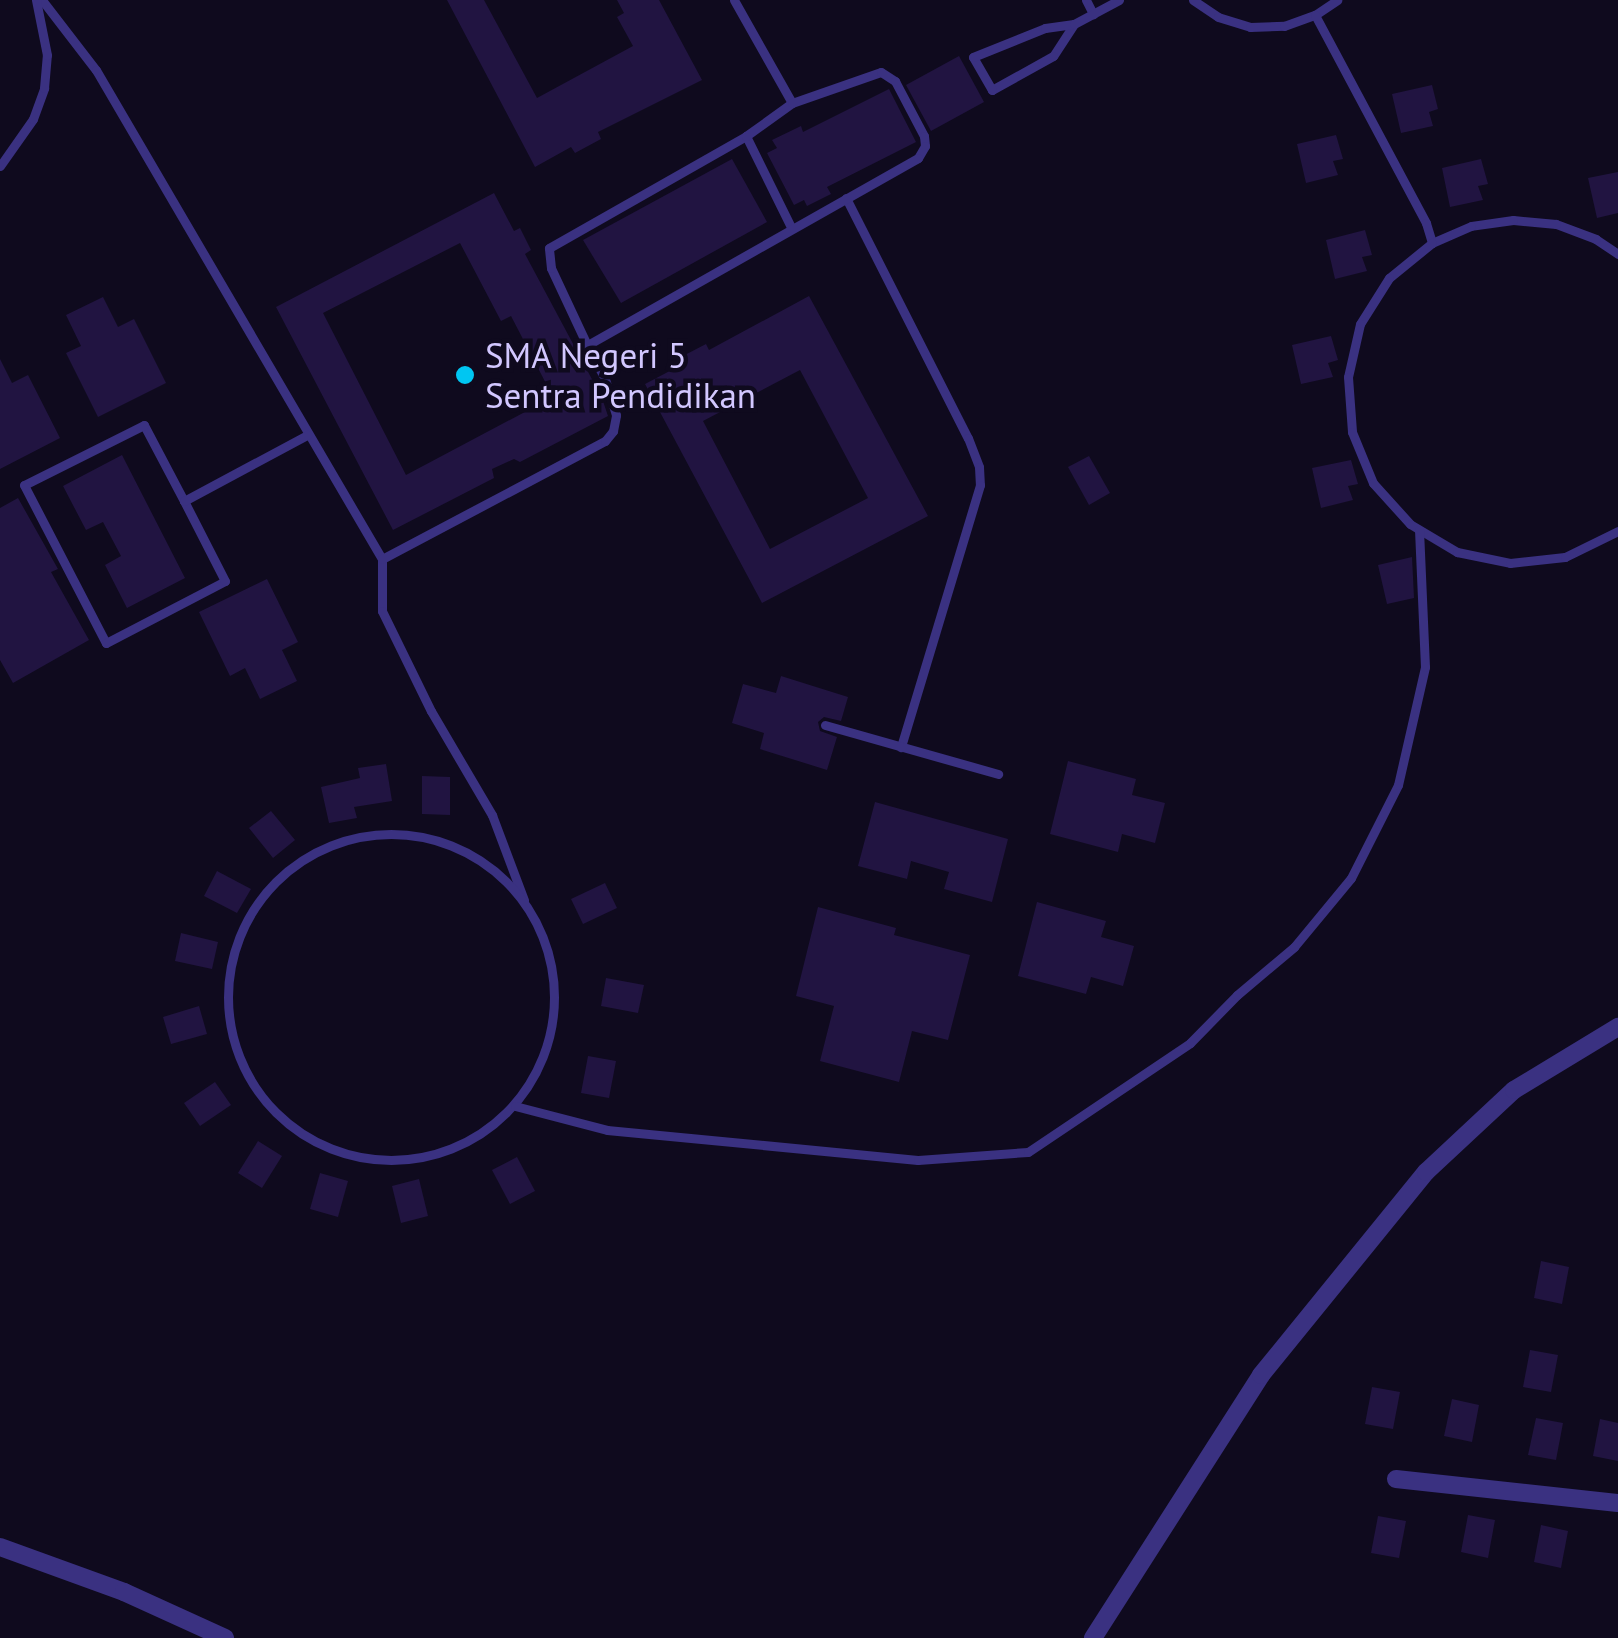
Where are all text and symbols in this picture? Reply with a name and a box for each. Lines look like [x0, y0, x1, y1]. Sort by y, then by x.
place label: SMA Negeri 5 Sentra Pendidikan [485, 334, 756, 416]
marker: SMA Negeri 5 Sentra Pendidikan [454, 364, 476, 386]

